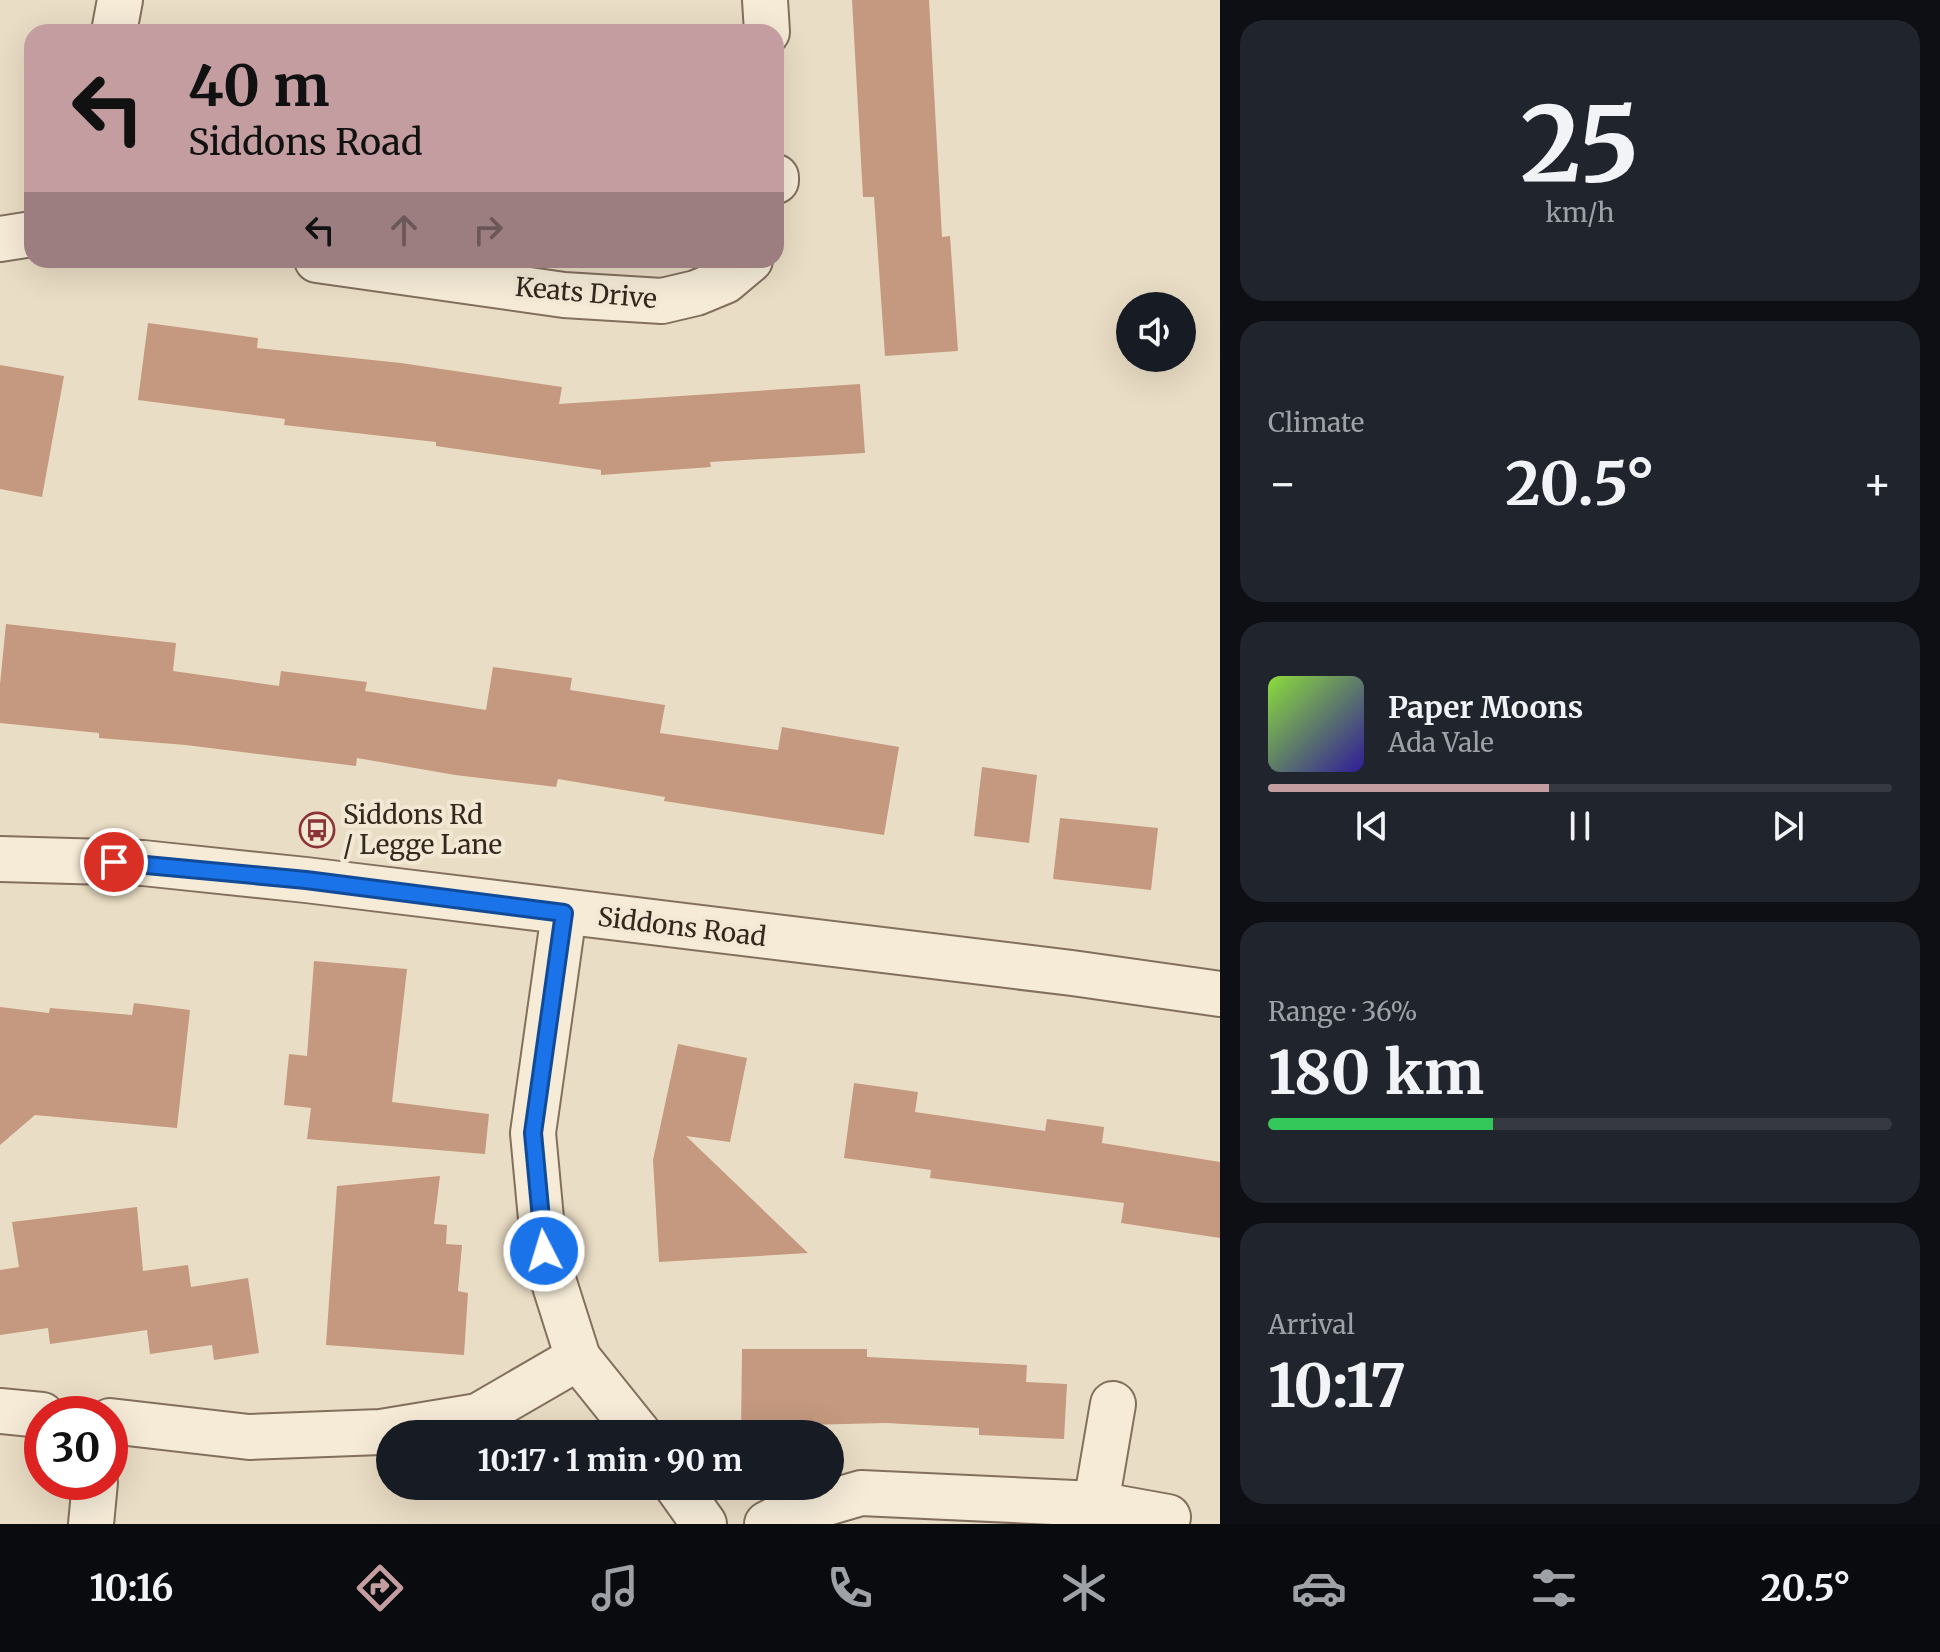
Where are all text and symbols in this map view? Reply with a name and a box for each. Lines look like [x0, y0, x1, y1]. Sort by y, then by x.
text: 40 m [188, 51, 330, 121]
icon: left [56, 56, 160, 160]
text: 25 [1520, 79, 1640, 209]
text: Siddons Road [188, 120, 423, 165]
text: km/h [1546, 196, 1614, 229]
icon: left [298, 208, 342, 252]
icon: ahead [382, 208, 426, 252]
icon: right [466, 208, 510, 252]
street label: Keats Drive [514, 270, 658, 315]
map controls [1116, 292, 1196, 372]
button: sound [1116, 292, 1196, 372]
text: Climate [1268, 406, 1364, 439]
text: 20.5° [1505, 446, 1655, 521]
text: − [1268, 456, 1297, 511]
text: + [1863, 456, 1892, 511]
text: Paper Moons [1388, 688, 1583, 726]
text: Ada Vale [1388, 726, 1494, 759]
place label: Siddons Rd / Legge Lane [343, 798, 502, 861]
icon: previous [1350, 804, 1394, 848]
icon: pause [1558, 804, 1602, 848]
icon: next [1766, 804, 1810, 848]
bus stop icon: Siddons Rd / Legge Lane [298, 811, 336, 849]
pin [80, 828, 148, 896]
icon: arrive [92, 840, 136, 884]
street label: Siddons Road [596, 900, 768, 953]
text: Range · 36% [1268, 995, 1417, 1028]
text: 180 km [1268, 1035, 1484, 1110]
position arrow [502, 1209, 586, 1293]
text: Arrival [1268, 1308, 1355, 1341]
text: 10:17 [1268, 1348, 1406, 1423]
speed limit sign: 30 [24, 1396, 128, 1500]
text: 10:17 · 1 min · 90 m [478, 1441, 742, 1479]
icon: directions [352, 1560, 408, 1616]
icon: music [587, 1560, 643, 1616]
icon: phone [822, 1560, 878, 1616]
icon: climate [1056, 1560, 1112, 1616]
icon: car [1291, 1560, 1347, 1616]
icon: filters [1526, 1560, 1582, 1616]
text: 10:16 [89, 1566, 173, 1611]
text: 20.5° [1761, 1566, 1851, 1611]

